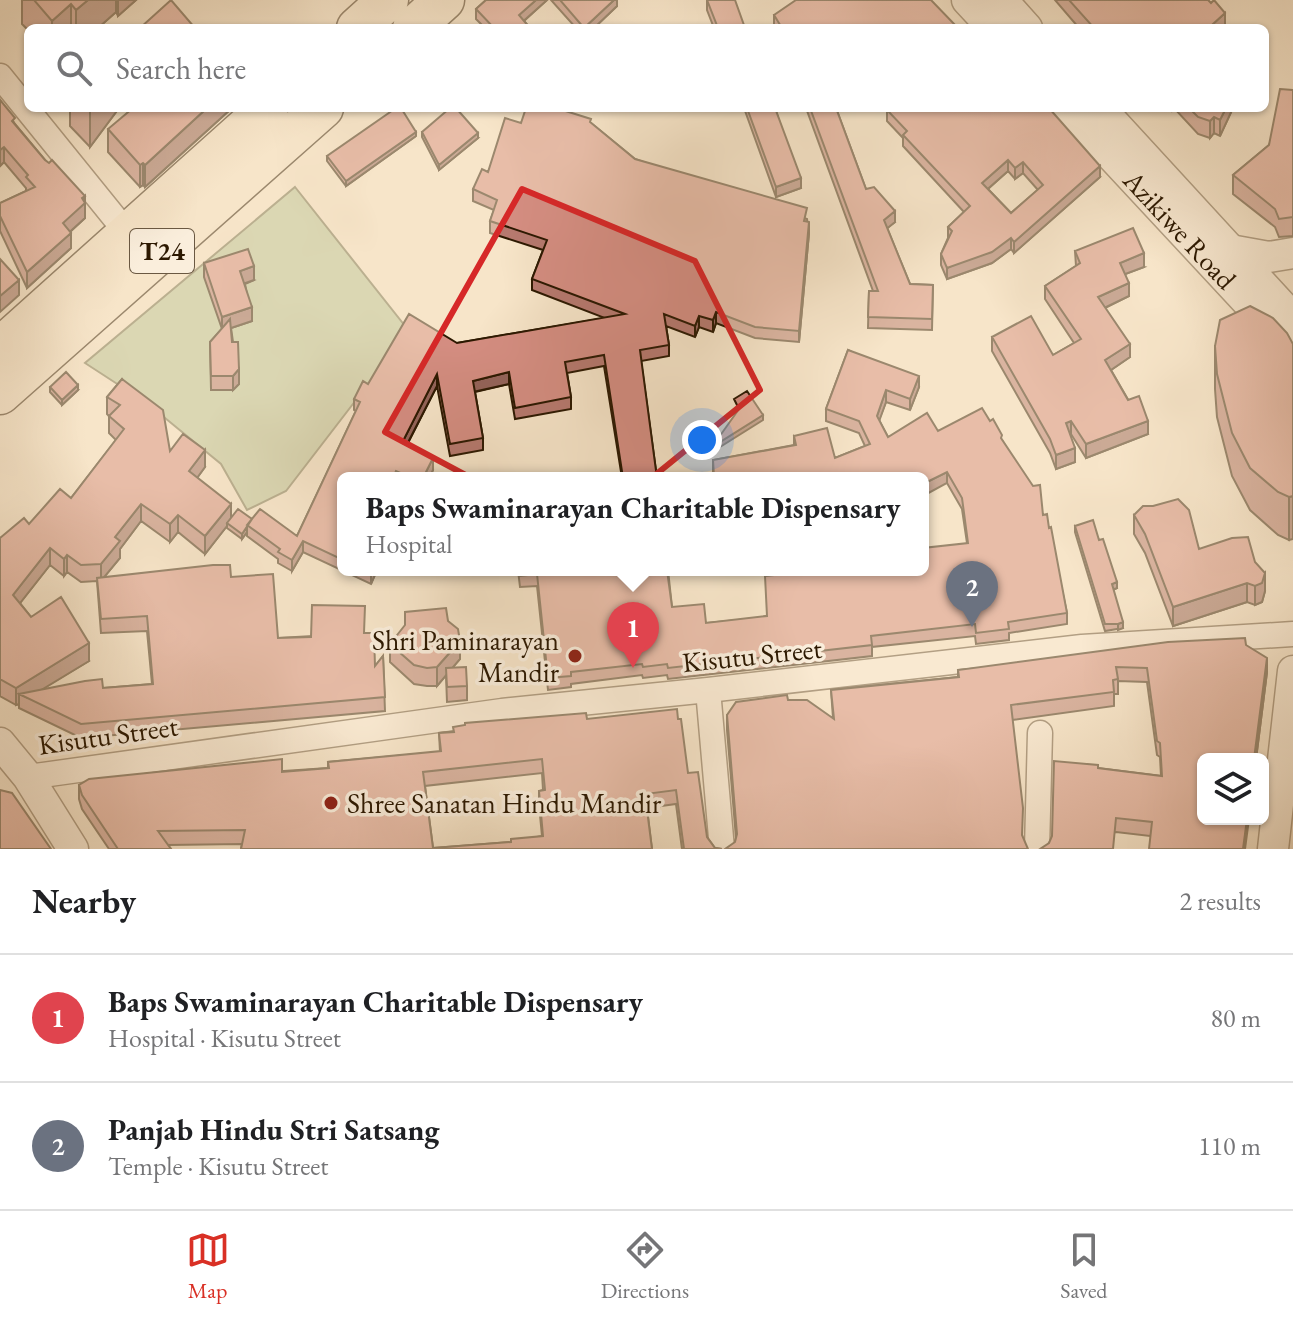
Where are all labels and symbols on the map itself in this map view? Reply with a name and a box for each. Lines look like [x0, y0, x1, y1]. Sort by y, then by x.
street label: Azikiwe Road [1115, 162, 1245, 297]
road number: T24 [130, 229, 194, 273]
your location [682, 420, 722, 460]
pin: 2 [946, 561, 998, 627]
pin: 1 [607, 602, 659, 668]
place label: Shri Paminarayan Mandir [372, 622, 560, 690]
street label: Kisutu Street [680, 630, 824, 680]
marker: Shri Paminarayan Mandir [566, 647, 584, 665]
street label: Kisutu Street [36, 707, 180, 763]
place label: Shree Sanatan Hindu Mandir [347, 785, 662, 821]
marker: Shree Sanatan Hindu Mandir [322, 794, 340, 812]

